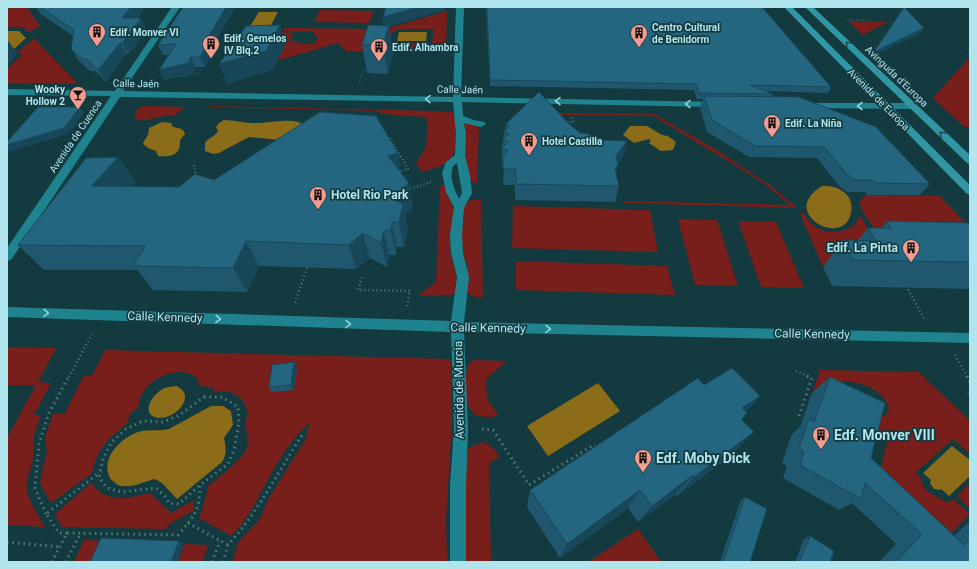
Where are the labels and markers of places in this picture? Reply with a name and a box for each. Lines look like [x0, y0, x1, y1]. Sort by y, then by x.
building icon: Edif. Monver VI [87, 22, 107, 47]
place label: Centro Cultural de Benidorm [652, 22, 720, 45]
building icon: Centro Cultural de Benidorm [629, 23, 649, 48]
place label: Edif. Monver VI [110, 27, 179, 38]
place label: Edif. Gemelos IV Blq.2 [224, 33, 286, 56]
building icon: Edif. Gemelos IV Blq.2 [201, 34, 221, 59]
building icon: Edif. Alhambra [369, 37, 389, 62]
place label: Edif. Alhambra [392, 42, 459, 53]
place label: Wooky Hollow 2 [26, 84, 66, 107]
bar icon: Wooky Hollow 2 [68, 85, 88, 110]
building icon: Edif. La Niña [762, 113, 782, 138]
place label: Edif. La Niña [785, 118, 842, 129]
building icon: Hotel Castilla [519, 131, 539, 156]
place label: Hotel Castilla [542, 136, 603, 147]
building icon: Hotel Rio Park [308, 185, 328, 210]
place label: Hotel Rio Park [331, 188, 409, 202]
building icon: Edif. La Pinta [901, 238, 921, 263]
place label: Edif. La Pinta [827, 241, 899, 255]
building icon: Edf. Monver VIII [811, 425, 831, 450]
place label: Edf. Monver VIII [834, 427, 935, 443]
building icon: Edf. Moby Dick [633, 448, 653, 473]
place label: Edf. Moby Dick [656, 450, 751, 466]

